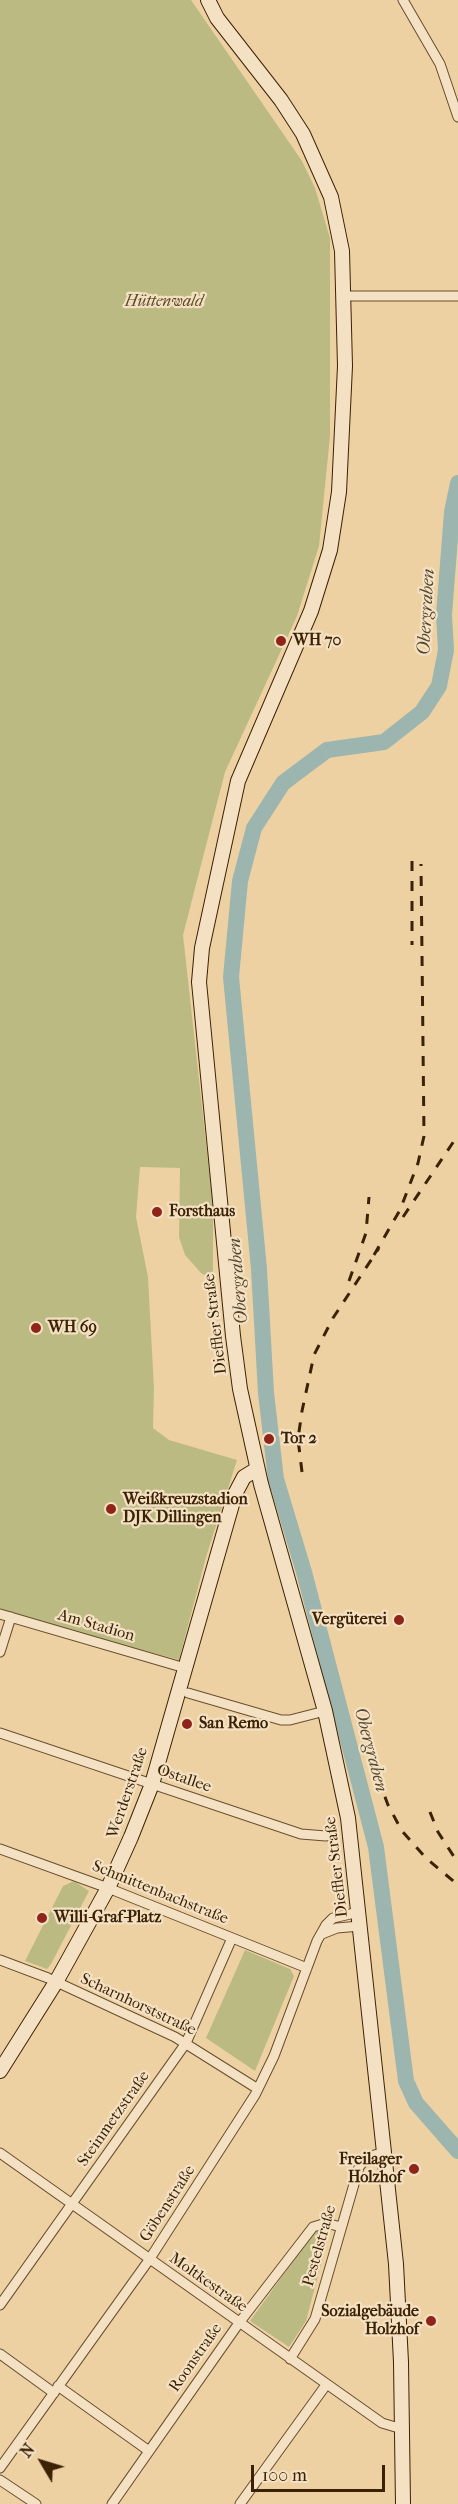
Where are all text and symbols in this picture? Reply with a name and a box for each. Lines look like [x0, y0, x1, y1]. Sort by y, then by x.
park label: Hüttenwald [125, 292, 203, 312]
water label: Obergraben [414, 568, 440, 656]
place label: WH 70 [293, 631, 341, 651]
marker: WH 70 [274, 634, 288, 648]
place label: Forsthaus [169, 1202, 235, 1222]
marker: Forsthaus [150, 1205, 164, 1219]
water label: Obergraben [224, 1237, 254, 1325]
street label: Dieffler Straße [200, 1273, 232, 1375]
place label: WH 69 [48, 1318, 97, 1338]
marker: WH 69 [29, 1321, 43, 1335]
place label: Tor 2 [281, 1429, 317, 1449]
marker: Tor 2 [262, 1432, 276, 1446]
place label: Weißkreuzstadion DJK Dillingen [123, 1490, 248, 1528]
marker: Weißkreuzstadion DJK Dillingen [104, 1502, 118, 1516]
street label: Am Stadion [55, 1606, 137, 1646]
place label: Vergüterei [312, 1610, 387, 1630]
marker: Vergüterei [392, 1613, 406, 1627]
water label: Obergraben [348, 1705, 392, 1795]
place label: San Remo [199, 1714, 268, 1734]
marker: San Remo [180, 1717, 194, 1731]
street label: Werderstraße [103, 1745, 153, 1841]
street label: Ostallee [154, 1761, 214, 1797]
street label: Dieffler Straße [321, 1816, 353, 1918]
street label: Schmittenbachstraße [89, 1857, 231, 1929]
place label: Willi-Graf-Platz [54, 1908, 161, 1928]
marker: Willi-Graf-Platz [35, 1911, 49, 1925]
street label: Scharnhorststraße [77, 1970, 199, 2040]
street label: Steinmetzstraße [74, 2067, 154, 2171]
place label: Freilager Holzhof [339, 2150, 402, 2188]
street label: Göbenstraße [136, 2162, 200, 2246]
marker: Freilager Holzhof [407, 2162, 421, 2176]
street label: Pestelstraße [299, 2203, 341, 2289]
street label: Moltkestraße [165, 2249, 251, 2317]
place label: Sozialgebäude Holzhof [321, 2302, 419, 2340]
marker: Sozialgebäude Holzhof [424, 2314, 438, 2328]
street label: Roonstraße [165, 2320, 227, 2396]
north arrow [12, 2432, 72, 2492]
text: N [16, 2440, 39, 2461]
scale bar [254, 2453, 388, 2491]
text: 100 m [262, 2465, 307, 2486]

